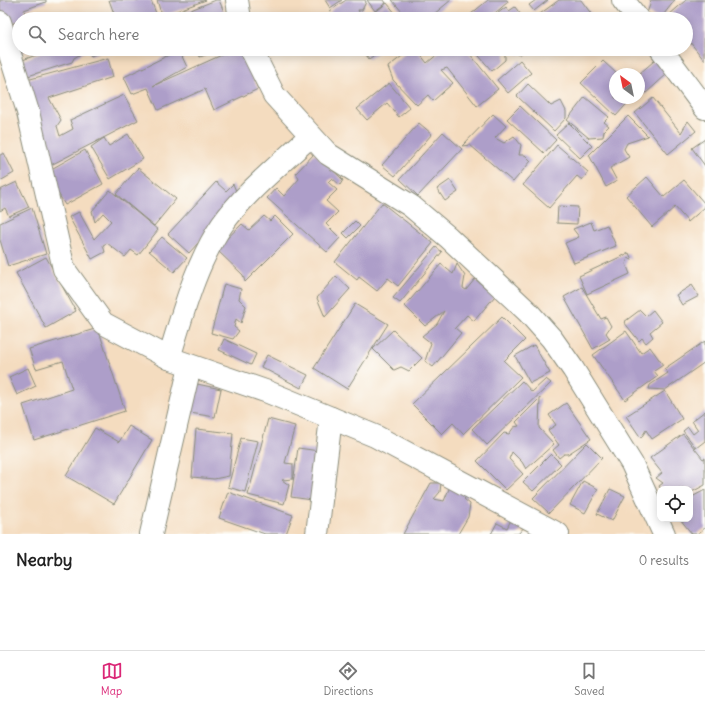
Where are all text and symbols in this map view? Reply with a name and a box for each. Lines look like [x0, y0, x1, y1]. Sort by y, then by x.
search box [12, 12, 693, 56]
icon: search [26, 23, 48, 45]
text: Search here [58, 25, 139, 44]
north arrow [609, 68, 645, 104]
map controls [657, 486, 693, 522]
button: locate [657, 486, 693, 522]
text: Nearby [16, 549, 72, 571]
text: 0 results [639, 552, 689, 569]
tab: Map [101, 660, 123, 698]
tab: Directions [324, 660, 373, 698]
tab: Saved [574, 660, 604, 698]

